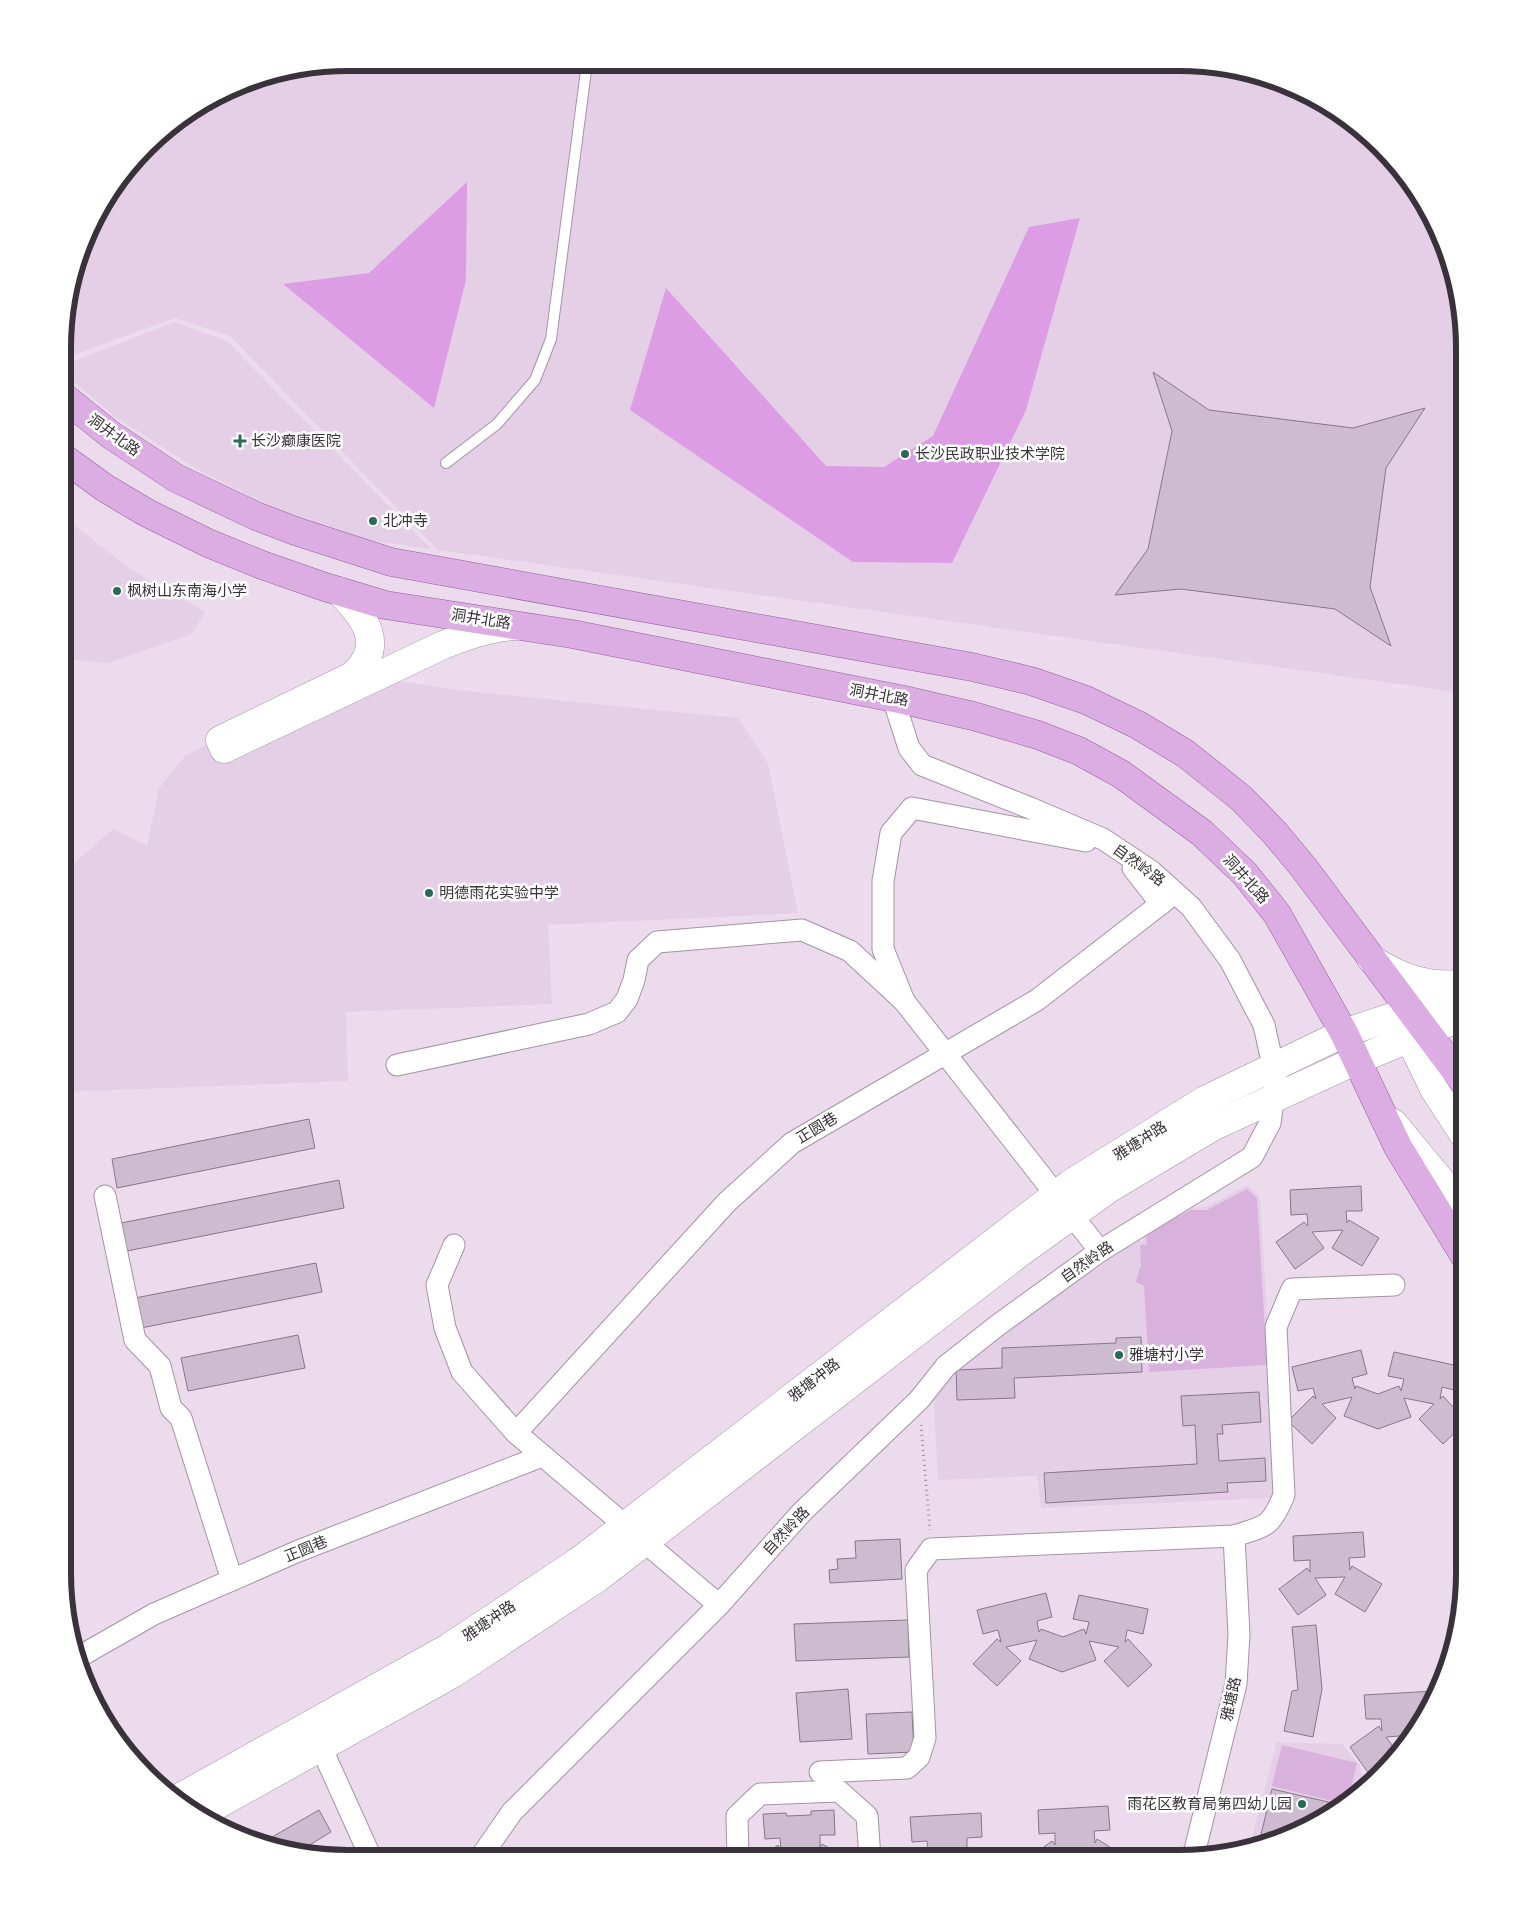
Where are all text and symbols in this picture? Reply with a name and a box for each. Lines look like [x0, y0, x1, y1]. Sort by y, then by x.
street label: 洞井北路 [84, 410, 144, 460]
place label: 长沙癫康医院 [251, 432, 341, 450]
marker: 长沙癫康医院 [233, 434, 247, 448]
place label: 长沙民政职业技术学院 [915, 445, 1065, 463]
marker: 长沙民政职业技术学院 [899, 448, 911, 460]
place label: 北冲寺 [383, 512, 428, 530]
marker: 北冲寺 [367, 515, 379, 527]
place label: 枫树山东南海小学 [127, 582, 247, 600]
marker: 枫树山东南海小学 [111, 585, 123, 597]
street label: 洞井北路 [450, 605, 512, 633]
street label: 洞井北路 [848, 680, 910, 710]
street label: 自然岭路 [1109, 840, 1169, 890]
street label: 洞井北路 [1219, 851, 1273, 907]
place label: 明德雨花实验中学 [439, 884, 559, 902]
marker: 明德雨花实验中学 [423, 887, 435, 899]
street label: 正圆巷 [793, 1109, 841, 1147]
street label: 雅塘冲路 [1110, 1117, 1170, 1165]
street label: 自然岭路 [1057, 1237, 1117, 1287]
place label: 雅塘村小学 [1129, 1346, 1204, 1364]
marker: 雅塘村小学 [1113, 1349, 1125, 1361]
street label: 雅塘冲路 [785, 1354, 843, 1406]
street label: 自然岭路 [759, 1503, 813, 1559]
street label: 正圆巷 [282, 1532, 330, 1566]
street label: 雅塘冲路 [459, 1597, 519, 1645]
street label: 雅塘路 [1218, 1675, 1244, 1723]
place label: 雨花区教育局第四幼儿园 [1127, 1795, 1292, 1813]
marker: 雨花区教育局第四幼儿园 [1296, 1798, 1308, 1810]

